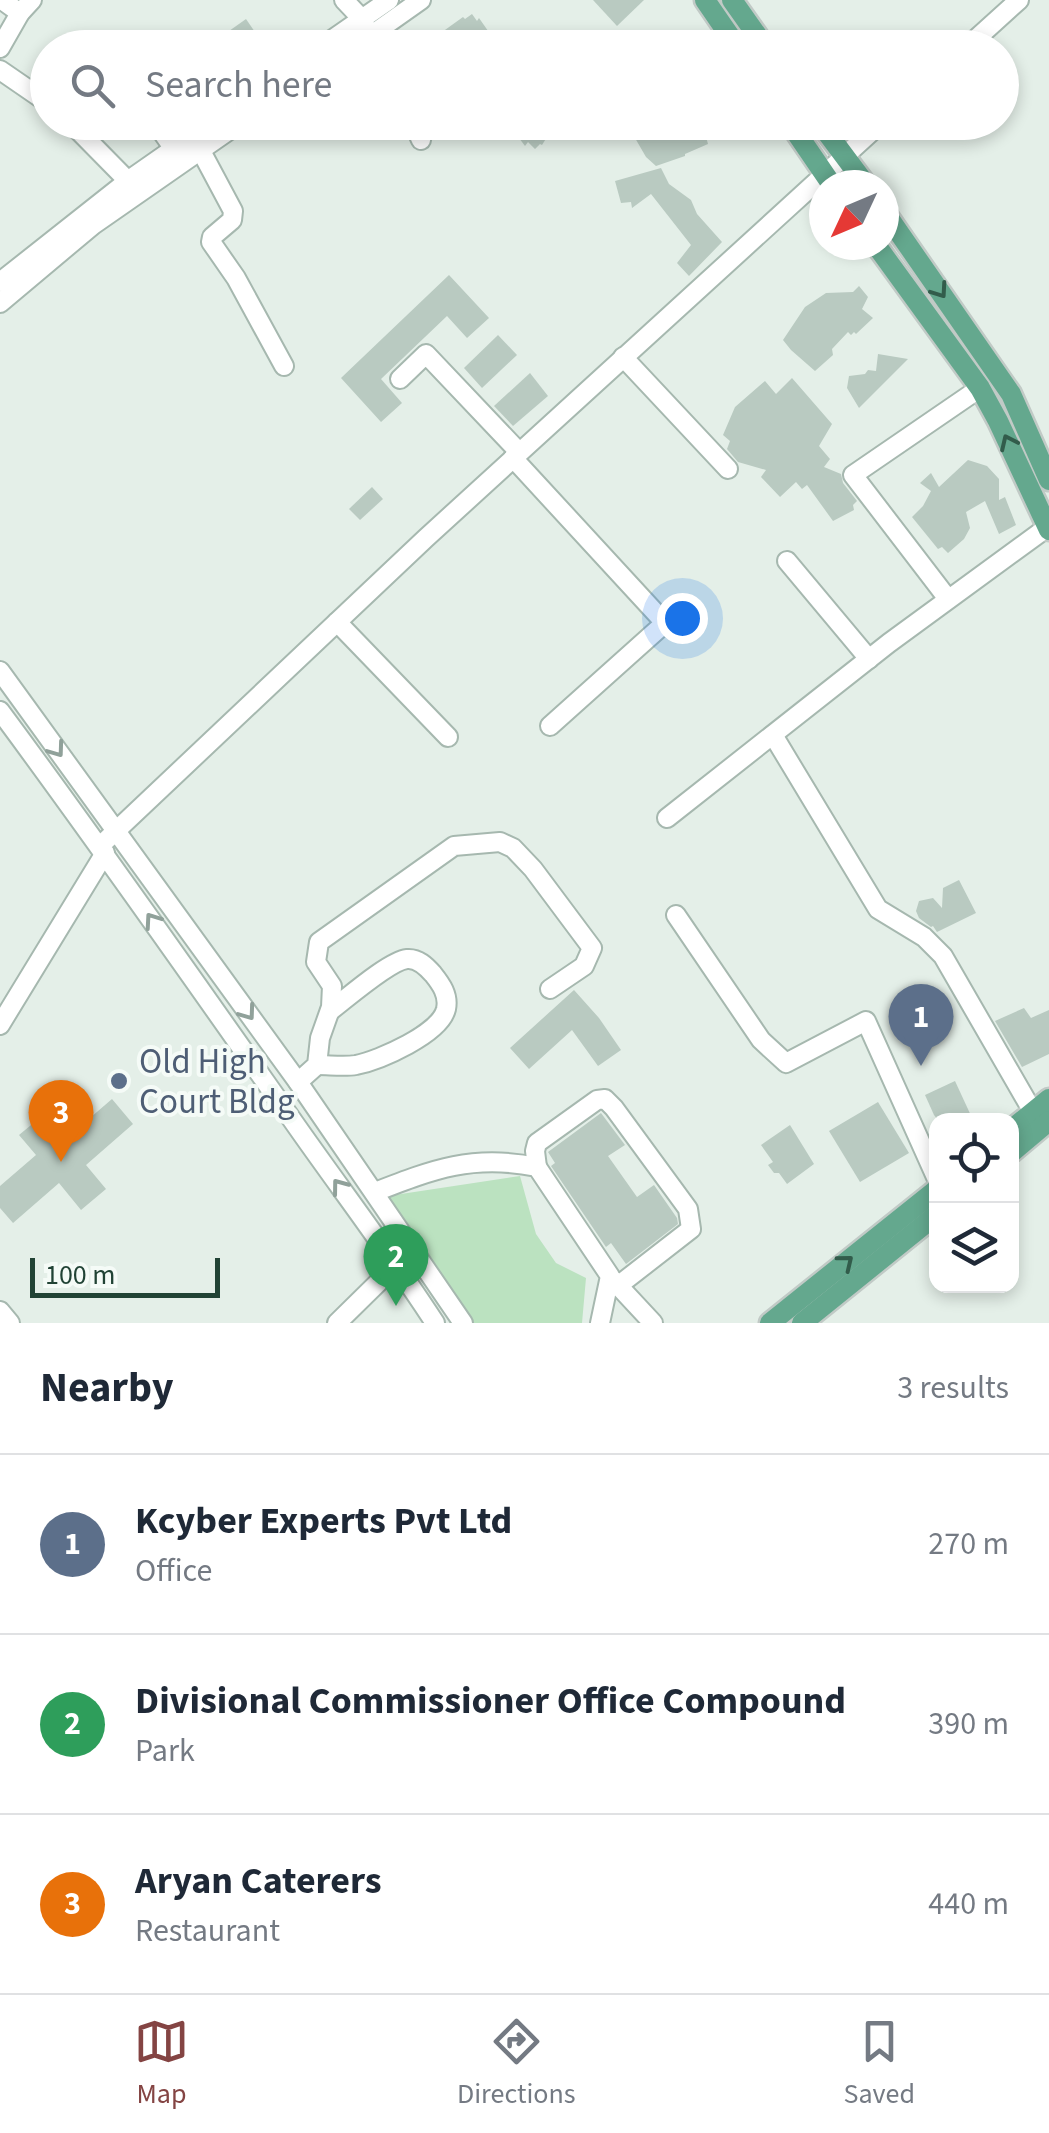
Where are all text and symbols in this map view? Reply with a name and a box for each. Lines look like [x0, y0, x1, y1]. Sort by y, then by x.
search box [30, 30, 1019, 140]
icon: search [65, 58, 120, 113]
text: Search here [145, 58, 332, 112]
north arrow [809, 170, 899, 260]
one-way arrow [928, 280, 946, 299]
one-way arrow [1000, 434, 1020, 452]
your location [657, 593, 708, 644]
one-way arrow [45, 739, 63, 758]
one-way arrow [146, 913, 164, 931]
pin: 1 [888, 984, 954, 1066]
one-way arrow [236, 1002, 254, 1021]
place label: Old High Court Bldg [139, 1037, 295, 1127]
marker: Old High Court Bldg [108, 1070, 130, 1092]
pin: 3 [28, 1080, 94, 1162]
map controls [929, 1113, 1019, 1293]
button: locate [929, 1113, 1019, 1203]
one-way arrow [333, 1179, 350, 1197]
button: layers [929, 1203, 1019, 1293]
pin: 2 [364, 1224, 428, 1306]
scale bar [30, 1253, 220, 1298]
text: 100 m [45, 1255, 116, 1295]
one-way arrow [835, 1256, 853, 1274]
text: Nearby [40, 1358, 174, 1418]
text: 3 results [897, 1365, 1009, 1411]
text: Kcyber Experts Pvt Ltd [135, 1494, 512, 1548]
text: 1 [64, 1521, 81, 1567]
text: 270 m [928, 1521, 1009, 1567]
text: Office [135, 1548, 212, 1594]
text: Divisional Commissioner Office Compound [135, 1674, 846, 1728]
text: 2 [64, 1701, 81, 1747]
text: 390 m [928, 1701, 1009, 1747]
text: Park [135, 1728, 195, 1774]
text: Aryan Caterers [135, 1854, 382, 1908]
text: 3 [64, 1881, 81, 1927]
text: 440 m [928, 1881, 1009, 1927]
text: Restaurant [135, 1908, 280, 1954]
tab: Map [134, 2014, 189, 2114]
tab: Directions [457, 2014, 576, 2114]
tab: Saved [844, 2014, 915, 2114]

